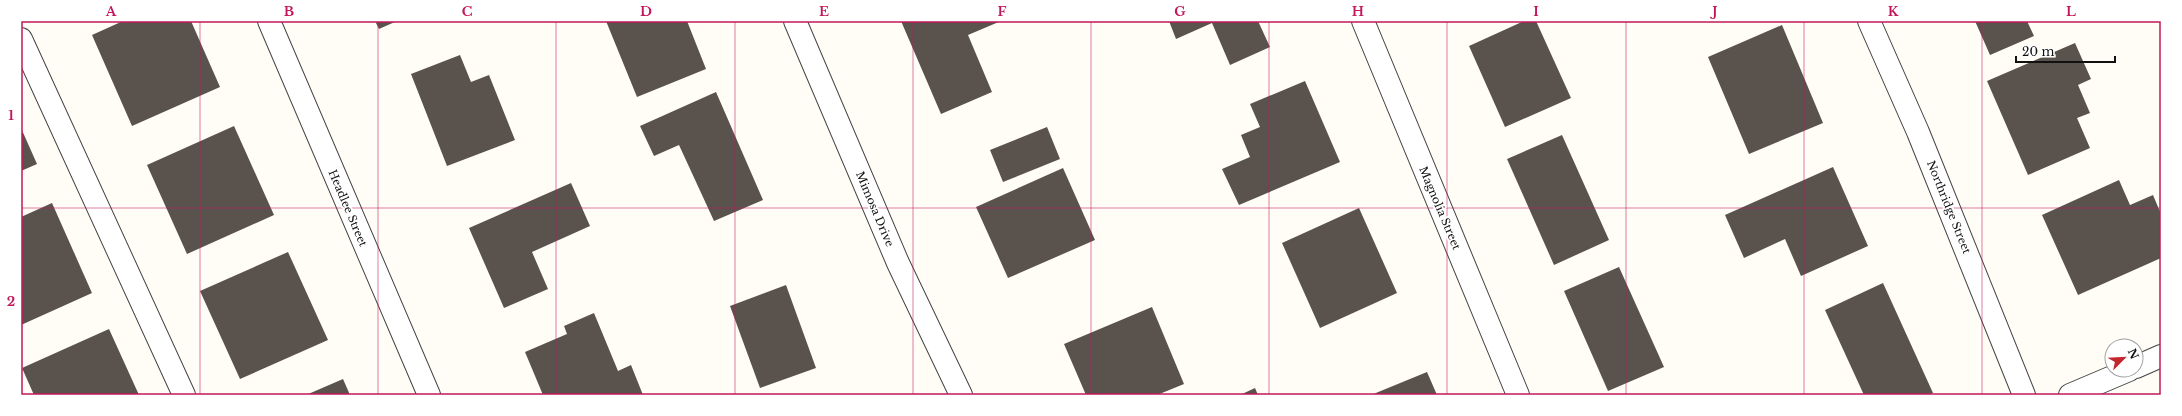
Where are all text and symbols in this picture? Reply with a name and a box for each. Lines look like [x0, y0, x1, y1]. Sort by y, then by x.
text: A [105, 3, 117, 20]
text: B [284, 3, 294, 20]
text: C [462, 3, 473, 20]
text: D [640, 3, 652, 20]
text: E [819, 3, 829, 20]
text: F [998, 3, 1007, 20]
text: G [1174, 3, 1186, 20]
text: H [1352, 3, 1364, 20]
text: I [1533, 3, 1539, 20]
text: J [1709, 3, 1718, 20]
text: K [1888, 3, 1899, 20]
text: L [2066, 3, 2076, 20]
scale bar [2016, 38, 2115, 64]
text: 20 m [2022, 44, 2054, 59]
text: 1 [8, 107, 14, 124]
street label: Northridge Street [1924, 158, 1974, 256]
street label: Magnolia Street [1416, 164, 1464, 252]
street label: Headlee Street [326, 167, 371, 249]
street label: Mimosa Drive [853, 169, 897, 249]
text: 2 [7, 293, 15, 310]
north arrow [2104, 338, 2144, 378]
text: N [2125, 346, 2142, 362]

